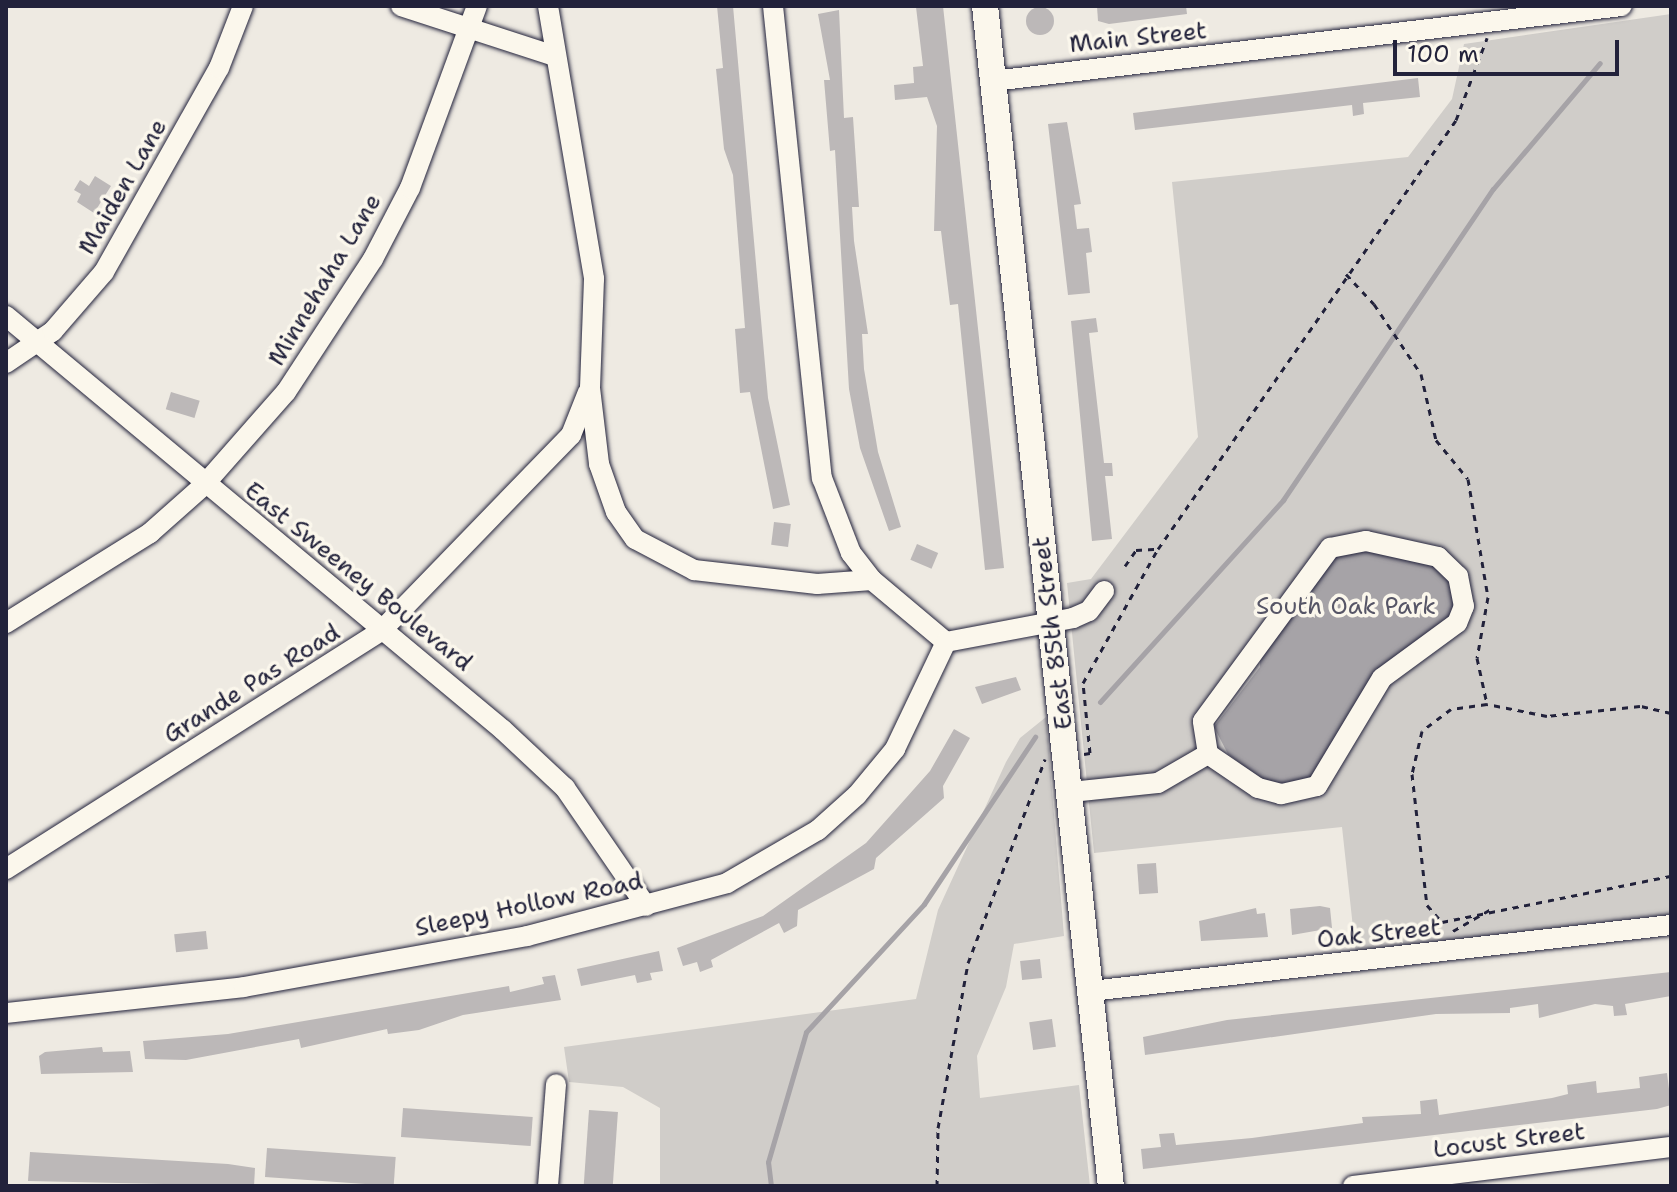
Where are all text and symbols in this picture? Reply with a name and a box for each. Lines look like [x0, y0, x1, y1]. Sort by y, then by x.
street label: Main Street [1068, 16, 1208, 60]
scale bar [1397, 24, 1623, 74]
text: 100 m [1407, 38, 1479, 70]
street label: Maiden Lane [73, 114, 173, 260]
street label: Minnehaha Lane [262, 189, 388, 371]
street label: East Sweeney Boulevard [238, 476, 478, 678]
street label: East 85th Street [1027, 535, 1079, 731]
park label: South Oak Park [1256, 593, 1436, 621]
street label: Grande Pas Road [159, 618, 345, 750]
street label: Sleepy Hollow Road [413, 867, 645, 943]
street label: Oak Street [1316, 913, 1442, 955]
street label: Locust Street [1431, 1117, 1587, 1165]

